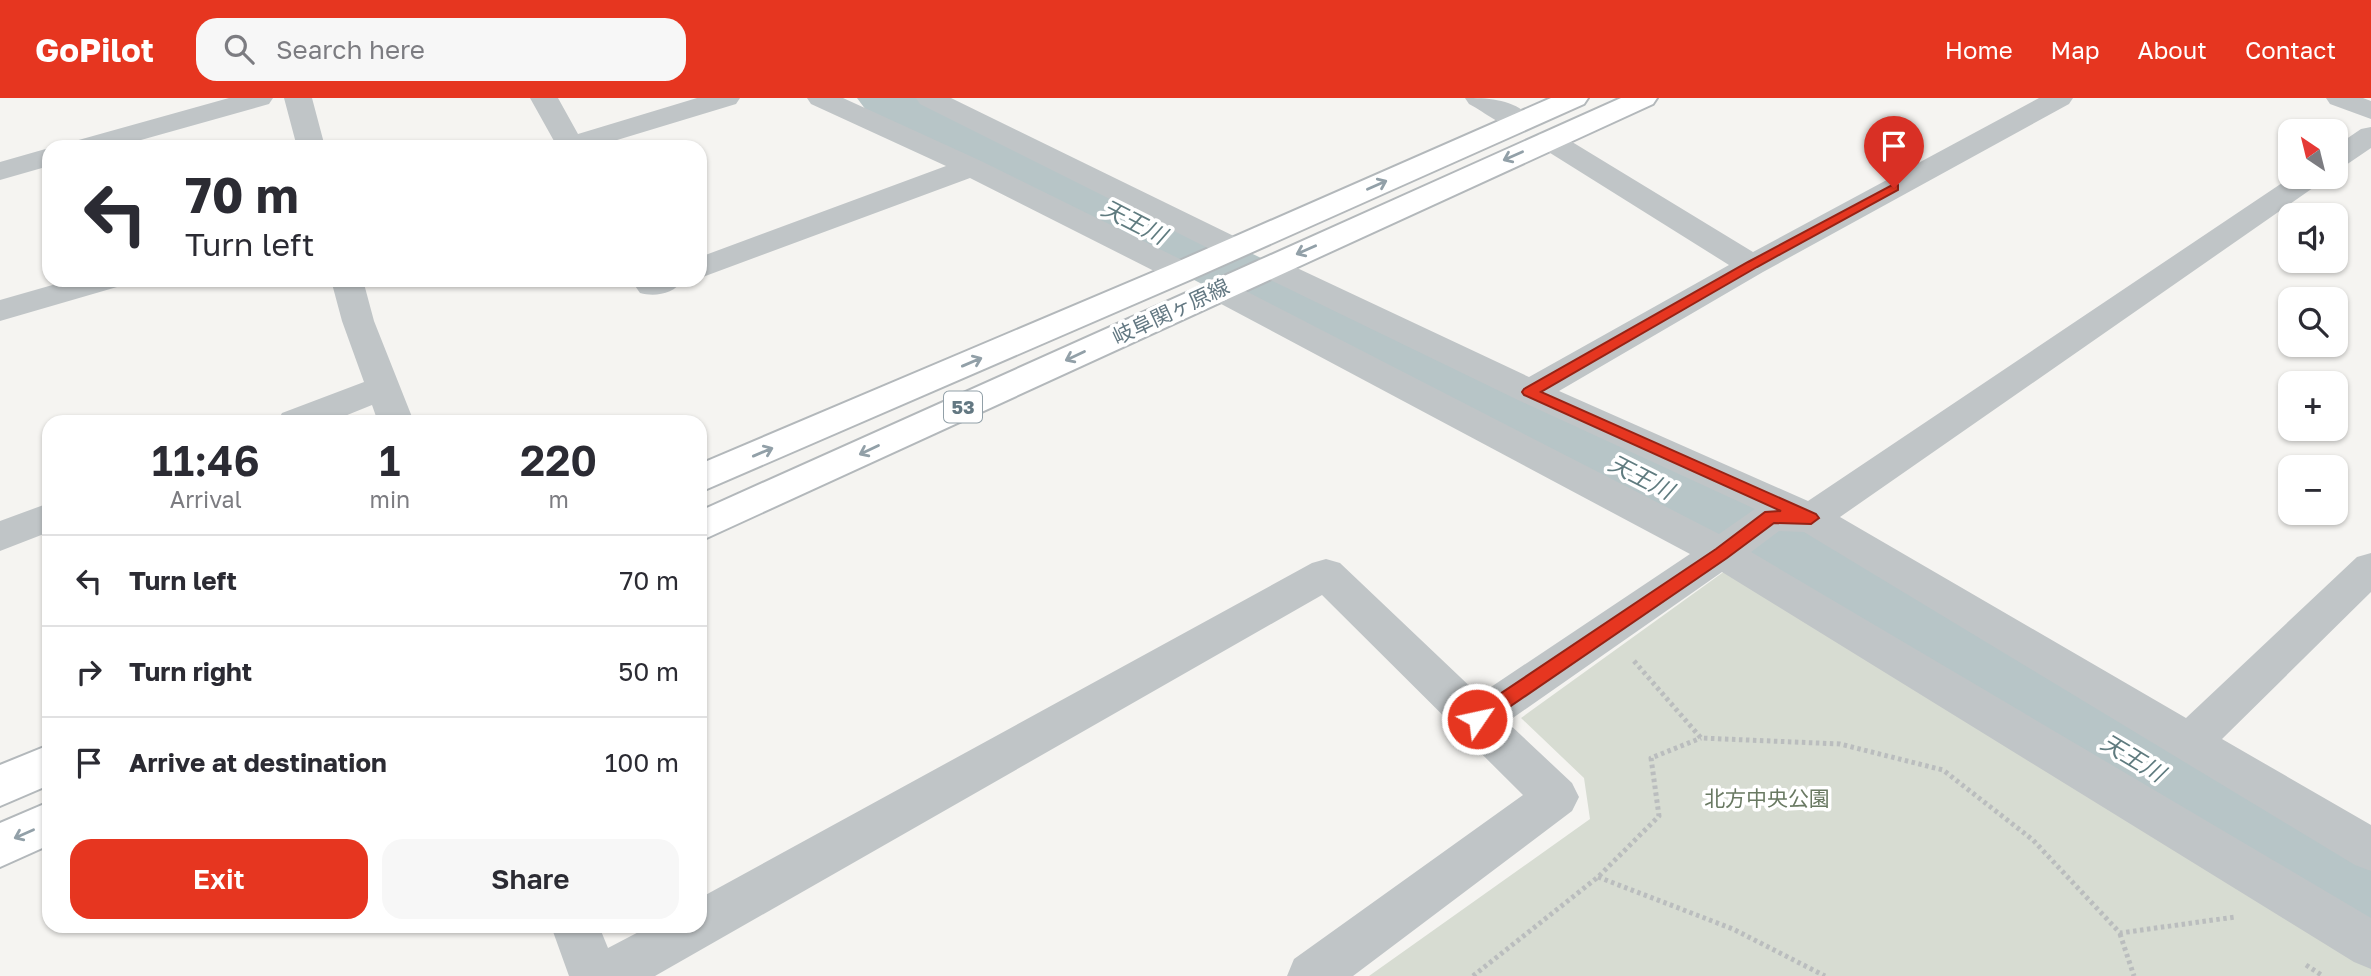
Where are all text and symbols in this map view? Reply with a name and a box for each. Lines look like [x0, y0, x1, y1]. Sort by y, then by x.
search box [196, 18, 686, 81]
text: GoPilot [35, 30, 154, 69]
icon: search [220, 30, 258, 68]
text: Search here [276, 34, 425, 65]
text: Home [1945, 35, 2013, 64]
text: Map [2051, 35, 2100, 64]
text: About [2138, 35, 2207, 64]
text: Contact [2245, 35, 2336, 64]
pin [1864, 116, 1924, 188]
north arrow [2278, 119, 2348, 189]
map controls [2278, 119, 2348, 525]
icon: arrive [1875, 127, 1913, 165]
one-way arrow [1503, 150, 1525, 163]
text: 70 m [185, 165, 299, 224]
icon: left [70, 168, 161, 259]
one-way arrow [1366, 178, 1387, 191]
water label: 天王川 [1097, 193, 1174, 251]
button: sound [2278, 203, 2348, 273]
text: Turn left [185, 225, 314, 263]
one-way arrow [1296, 244, 1318, 257]
street label: 岐阜関ヶ原線 [1108, 273, 1233, 350]
button: search [2278, 287, 2348, 357]
one-way arrow [1065, 350, 1087, 363]
one-way arrow [960, 355, 982, 368]
button: + [2278, 371, 2348, 441]
road number: 53 [944, 392, 982, 422]
text: 11:46 [152, 435, 260, 485]
text: 1 [379, 435, 400, 485]
text: 220 [520, 435, 597, 485]
one-way arrow [858, 444, 880, 457]
one-way arrow [751, 445, 773, 458]
water label: 天王川 [1604, 448, 1681, 506]
button: − [2278, 455, 2348, 525]
text: Arrival [170, 485, 242, 513]
text: min [370, 485, 410, 513]
text: m [548, 485, 569, 513]
icon: left [70, 562, 108, 600]
text: Turn left [129, 565, 237, 596]
text: 70 m [620, 565, 679, 596]
icon: right [70, 653, 108, 691]
text: Turn right [129, 656, 252, 687]
text: 50 m [618, 656, 679, 687]
position arrow [1440, 682, 1514, 756]
water label: 天王川 [2097, 727, 2173, 788]
icon: arrive [70, 744, 108, 782]
text: Arrive at destination [129, 747, 387, 778]
text: 100 m [605, 747, 679, 778]
park label: 北方中央公園 [1704, 785, 1830, 811]
one-way arrow [14, 828, 36, 841]
button: Exit [70, 839, 368, 919]
button: Share [382, 839, 679, 919]

